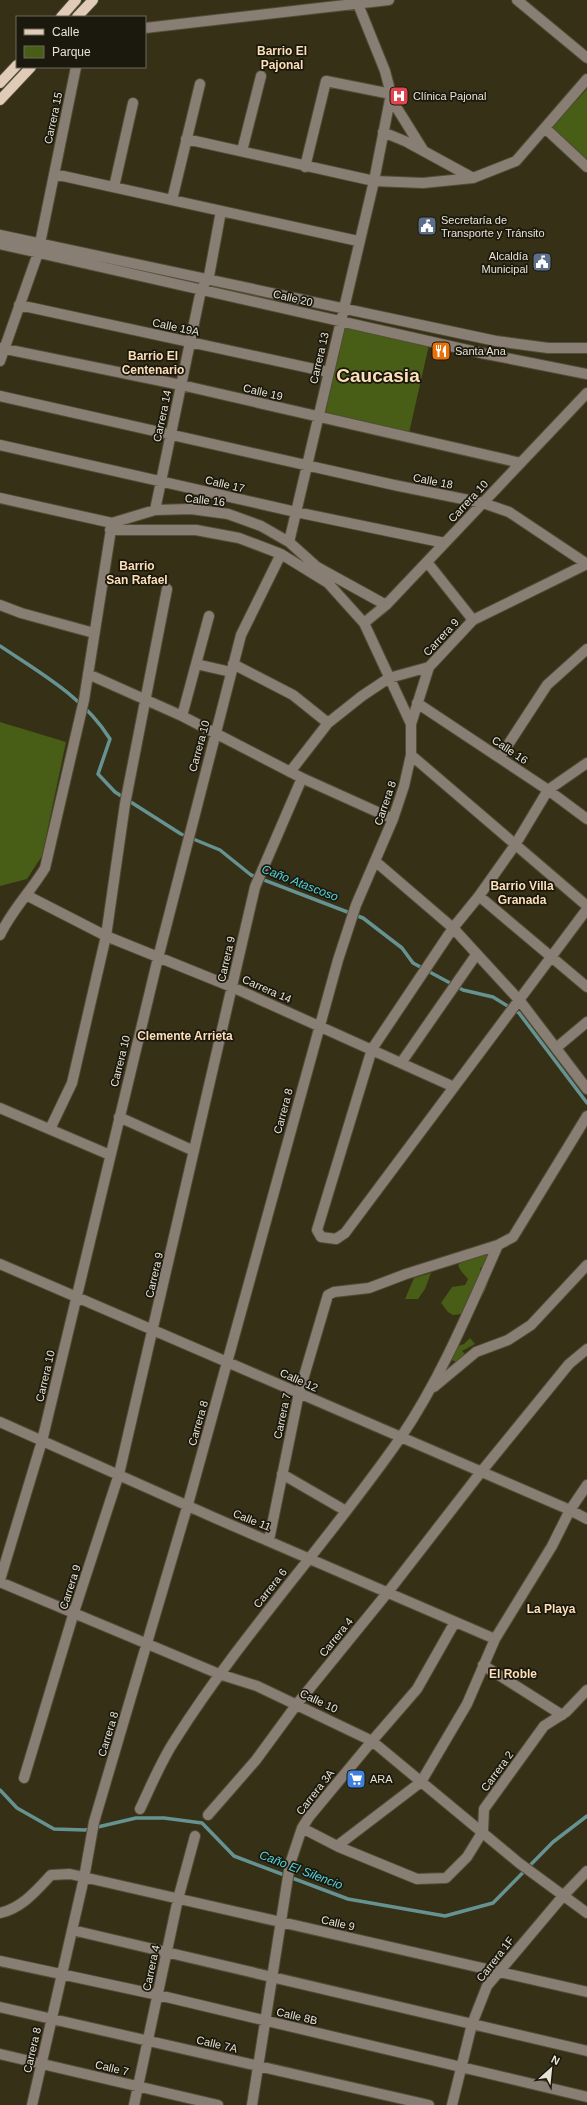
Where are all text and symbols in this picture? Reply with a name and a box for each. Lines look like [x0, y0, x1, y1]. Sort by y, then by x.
legend [16, 16, 146, 68]
text: Calle [52, 25, 80, 39]
district label: Barrio El Pajonal [257, 44, 307, 72]
text: Parque [52, 45, 91, 59]
hospital icon: Clínica Pajonal [388, 85, 410, 107]
place label: Clínica Pajonal [413, 90, 486, 102]
street label: Carrera 15 [42, 91, 64, 145]
place label: Secretaría de Transporte y Tránsito [441, 214, 545, 239]
public building icon: Secretaría de Transporte y Tránsito [416, 215, 438, 237]
place label: Alcaldía Municipal [482, 250, 529, 275]
public building icon: Alcaldía Municipal [531, 251, 553, 273]
street label: Calle 20 [272, 288, 314, 308]
street label: Calle 19A [151, 316, 201, 338]
street label: Carrera 13 [307, 331, 331, 385]
restaurant icon: Santa Ana [430, 340, 452, 362]
place label: Santa Ana [455, 345, 507, 357]
district label: Barrio El Centenario [122, 349, 184, 377]
district label: Caucasia [336, 365, 420, 386]
street label: Calle 19 [242, 382, 284, 402]
street label: Carrera 14 [151, 389, 173, 443]
street label: Calle 18 [412, 471, 454, 491]
street label: Calle 17 [204, 474, 246, 494]
street label: Carrera 10 [446, 478, 490, 524]
street label: Calle 16 [184, 492, 226, 508]
district label: Barrio San Rafael [106, 559, 168, 587]
street label: Carrera 9 [421, 616, 461, 658]
street label: Carrera 10 [186, 719, 212, 773]
street label: Calle 16 [490, 734, 530, 766]
street label: Carrera 8 [372, 779, 398, 827]
water label: Caño Atascoso [260, 862, 341, 904]
district label: Barrio Villa Granada [490, 879, 554, 907]
street label: Carrera 9 [215, 935, 237, 983]
street label: Carrera 14 [241, 973, 293, 1005]
district label: Clemente Arrieta [137, 1029, 233, 1043]
street label: Carrera 10 [108, 1034, 132, 1088]
street label: Carrera 8 [271, 1087, 295, 1135]
street label: Carrera 9 [143, 1251, 165, 1299]
street label: Carrera 10 [33, 1349, 57, 1403]
street label: Calle 12 [278, 1366, 320, 1394]
street label: Carrera 7 [271, 1392, 293, 1440]
street label: Carrera 8 [186, 1399, 210, 1447]
street label: Calle 11 [231, 1507, 273, 1533]
street label: Carrera 9 [57, 1563, 83, 1611]
street label: Carrera 6 [251, 1566, 289, 1610]
district label: La Playa [527, 1602, 576, 1616]
street label: Carrera 4 [317, 1615, 355, 1659]
district label: El Roble [489, 1667, 537, 1681]
street label: Calle 10 [298, 1687, 340, 1715]
street label: Carrera 8 [95, 1710, 121, 1758]
street label: Carrera 2 [478, 1749, 516, 1793]
street label: Carrera 3A [294, 1767, 337, 1817]
supermarket icon: ARA [345, 1768, 367, 1790]
place label: ARA [370, 1773, 393, 1785]
water label: Caño El Silencio [257, 1848, 345, 1892]
street label: Calle 9 [320, 1913, 356, 1933]
street label: Carrera 1F [474, 1934, 516, 1984]
street label: Carrera 4 [140, 1944, 162, 1992]
street label: Calle 8B [275, 2005, 319, 2027]
street label: Carrera 8 [21, 2026, 43, 2074]
street label: Calle 7A [195, 2033, 239, 2055]
north arrow [531, 2049, 571, 2089]
text: N [549, 2053, 562, 2067]
street label: Calle 7 [94, 2058, 130, 2078]

